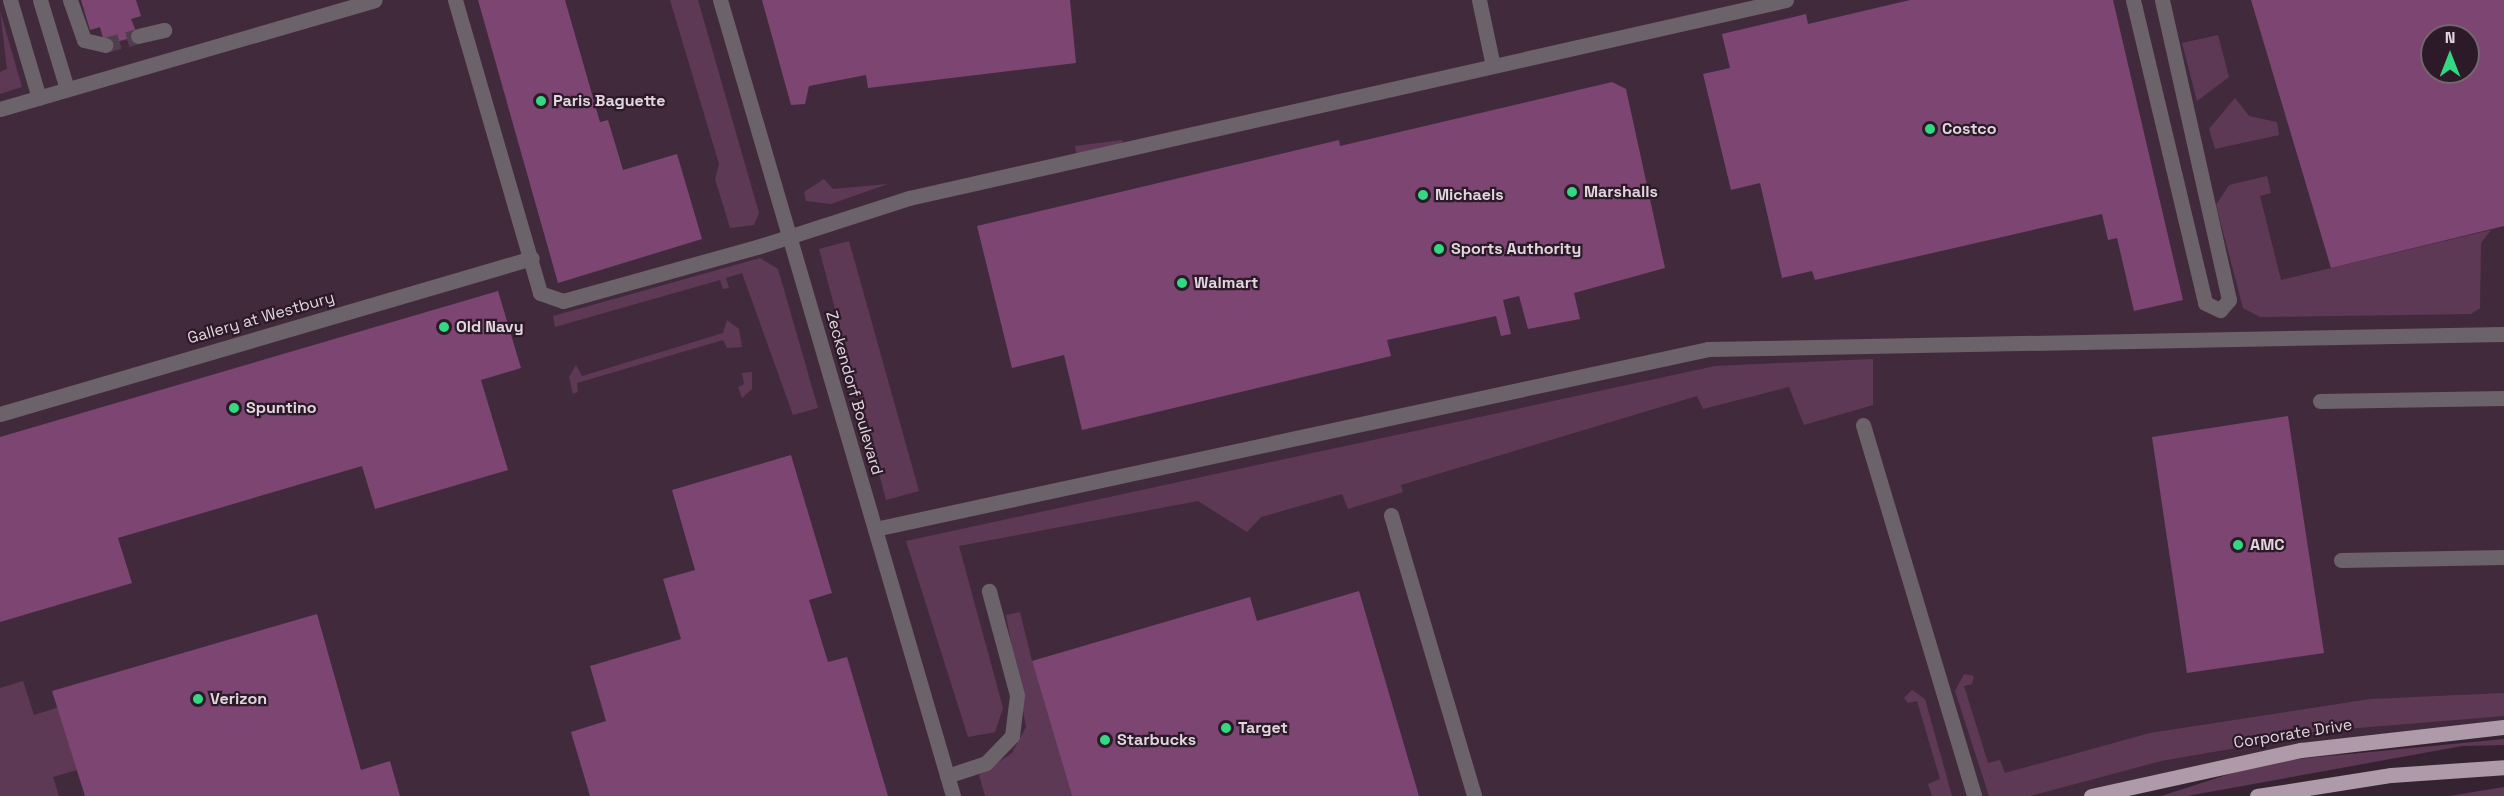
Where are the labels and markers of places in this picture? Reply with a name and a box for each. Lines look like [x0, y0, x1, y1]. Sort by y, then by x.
place label: Paris Baguette [553, 91, 666, 111]
marker: Paris Baguette [534, 94, 548, 108]
place label: Costco [1942, 119, 1996, 139]
marker: Costco [1923, 122, 1937, 136]
place label: Marshalls [1584, 182, 1658, 202]
place label: Michaels [1435, 185, 1504, 205]
marker: Marshalls [1565, 185, 1579, 199]
marker: Michaels [1416, 188, 1430, 202]
place label: Sports Authority [1451, 239, 1581, 259]
marker: Sports Authority [1432, 242, 1446, 256]
place label: Walmart [1194, 273, 1258, 293]
marker: Walmart [1175, 276, 1189, 290]
place label: Old Navy [456, 317, 523, 337]
marker: Old Navy [437, 320, 451, 334]
place label: Spuntino [246, 398, 317, 418]
marker: Spuntino [227, 401, 241, 415]
place label: AMC [2250, 535, 2285, 555]
marker: AMC [2231, 538, 2245, 552]
place label: Verizon [210, 689, 267, 709]
marker: Verizon [191, 692, 205, 706]
place label: Target [1238, 718, 1288, 738]
marker: Target [1219, 721, 1233, 735]
place label: Starbucks [1117, 730, 1196, 750]
marker: Starbucks [1098, 733, 1112, 747]

